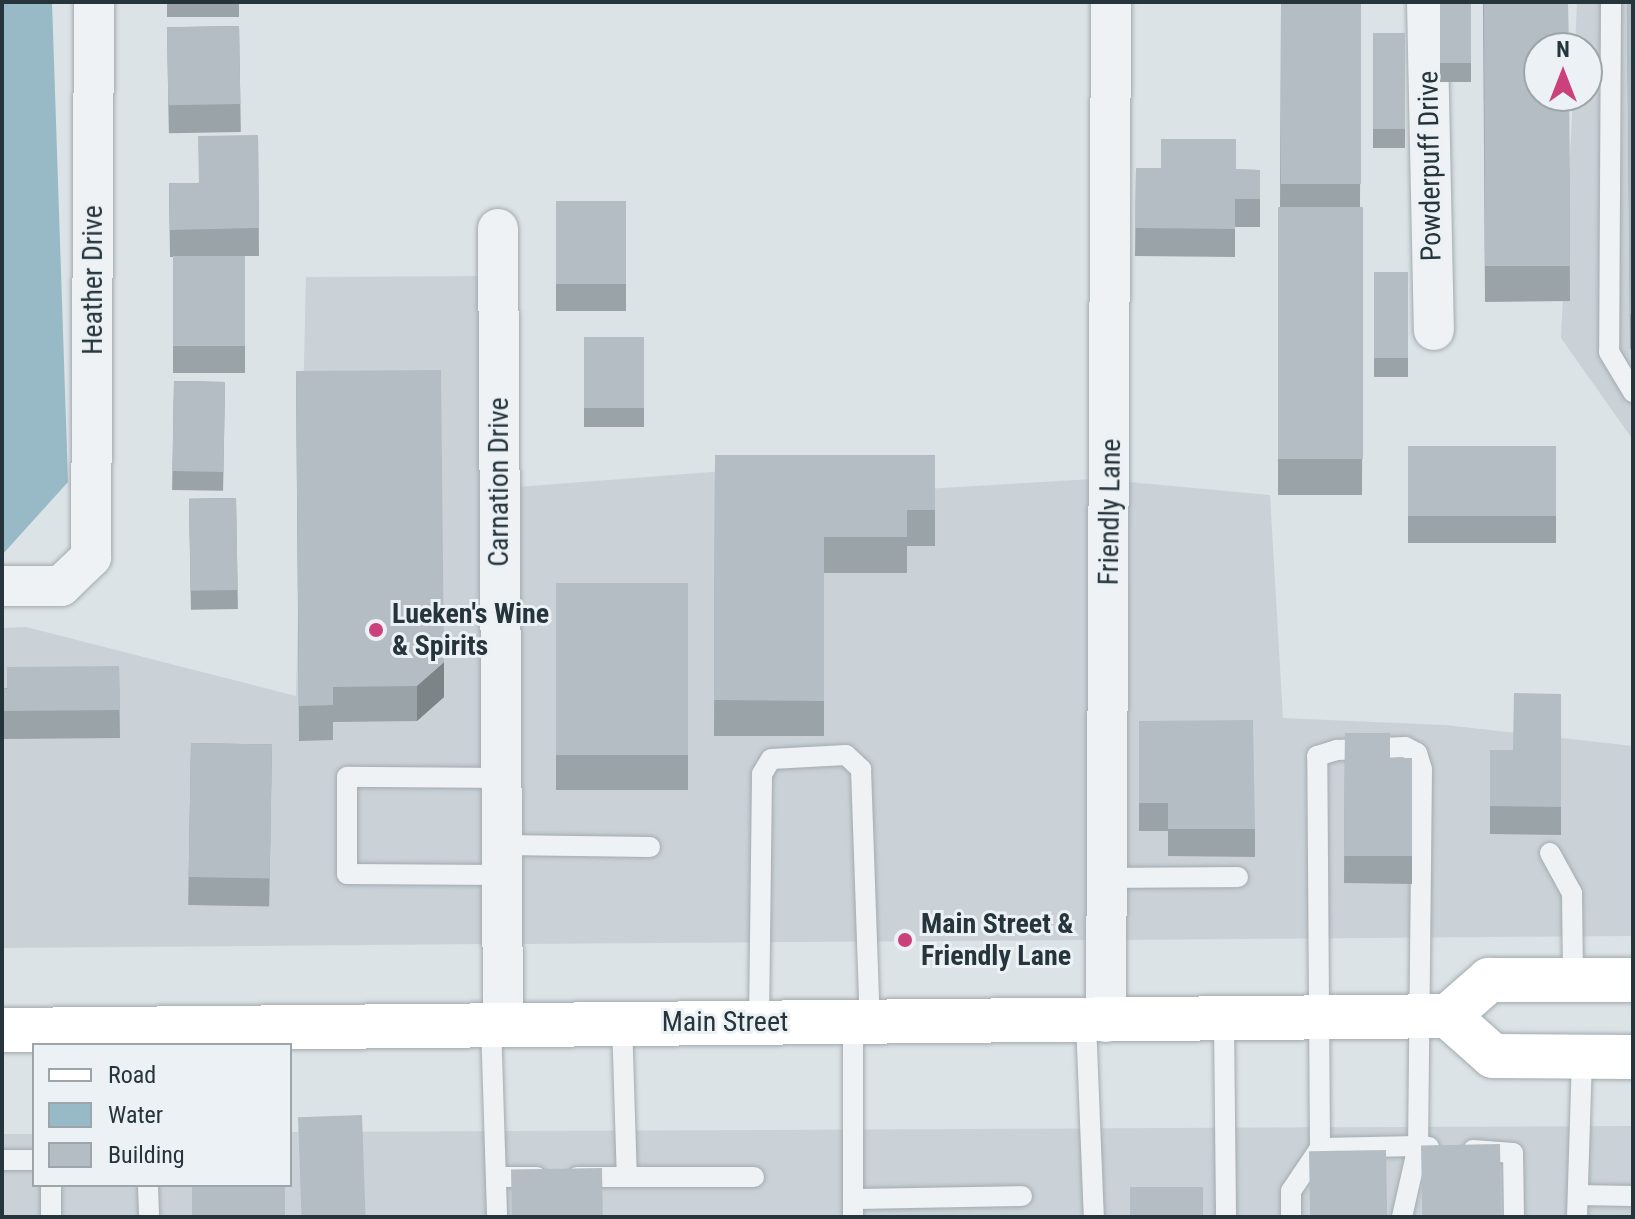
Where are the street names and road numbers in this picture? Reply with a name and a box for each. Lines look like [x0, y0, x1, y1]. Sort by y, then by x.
street label: Powderpuff Drive [1412, 70, 1448, 262]
street label: Heather Drive [76, 205, 110, 355]
street label: Carnation Drive [482, 397, 516, 567]
street label: Friendly Lane [1092, 438, 1128, 586]
street label: Main Street [662, 1005, 788, 1039]

